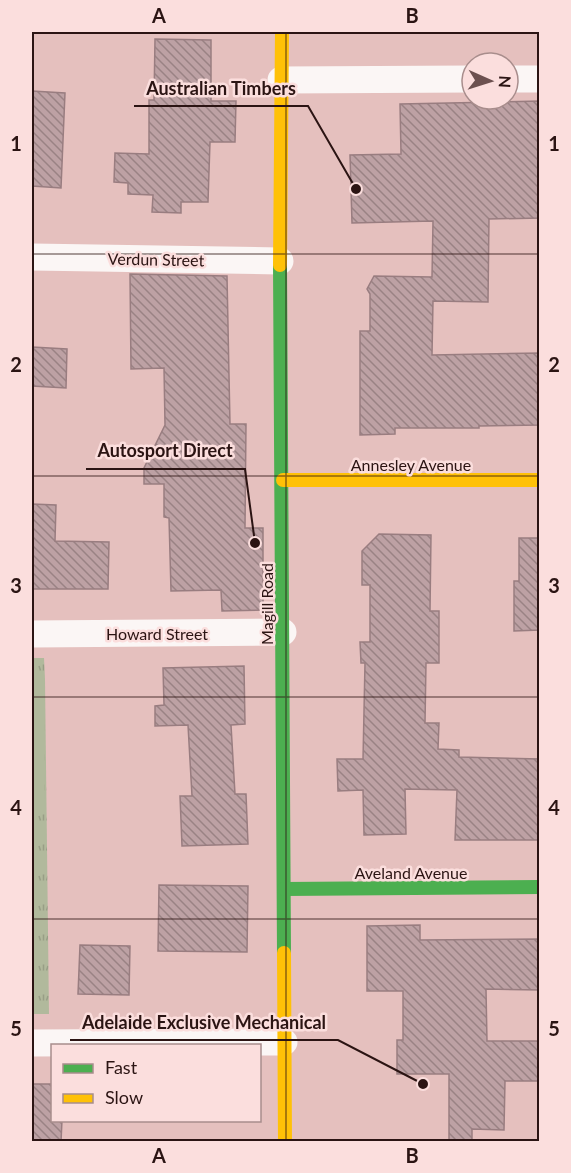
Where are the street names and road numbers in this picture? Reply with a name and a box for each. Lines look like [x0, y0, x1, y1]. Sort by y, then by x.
street label: Verdun Street [108, 249, 205, 269]
street label: Annesley Avenue [351, 455, 471, 474]
street label: Magill Road [257, 563, 276, 645]
street label: Howard Street [106, 624, 208, 643]
street label: Aveland Avenue [355, 863, 467, 882]

